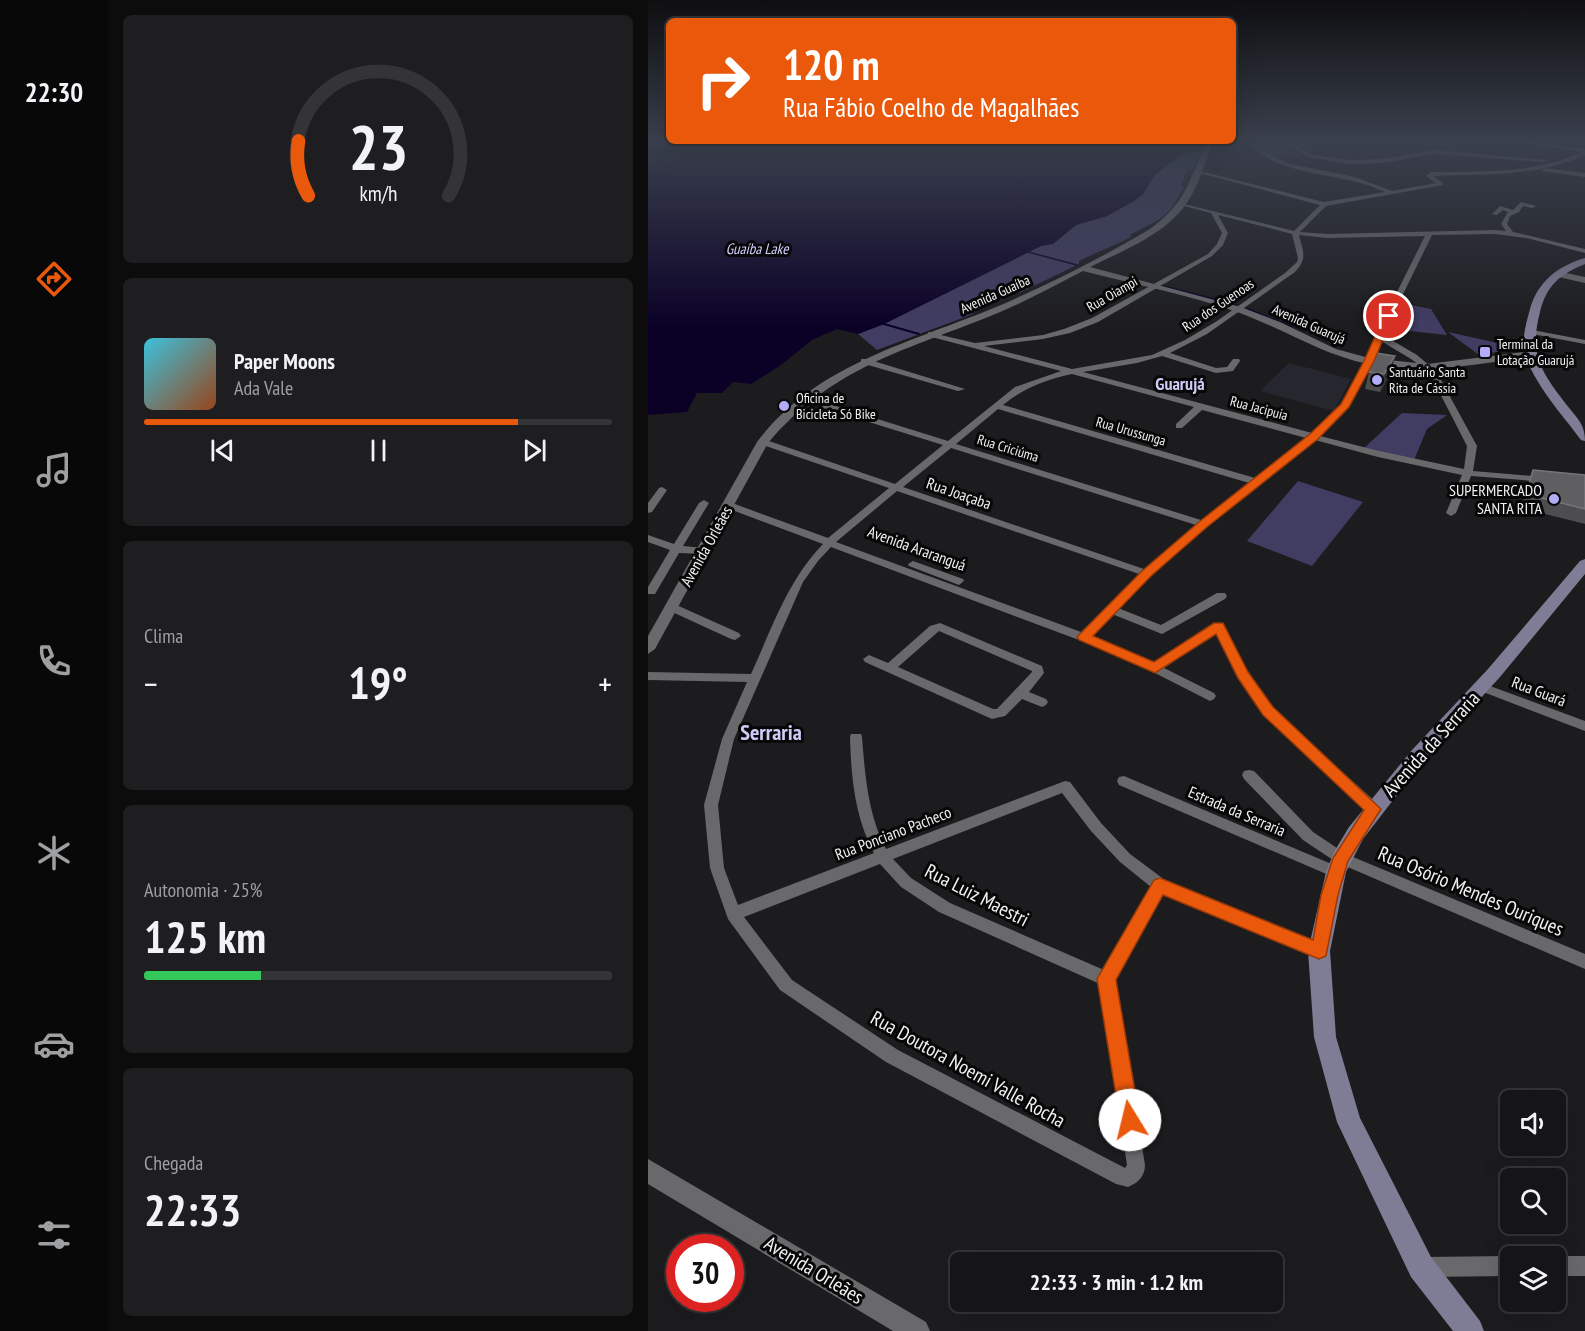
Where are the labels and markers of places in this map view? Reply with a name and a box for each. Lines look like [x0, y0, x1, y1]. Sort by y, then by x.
pin [1363, 290, 1414, 341]
place label: Terminal da Lotação Guarujá [1497, 335, 1574, 369]
marker: Terminal da Lotação Guarujá [1478, 345, 1492, 359]
place label: Santuário Santa Rita de Cássia [1389, 363, 1465, 397]
marker: Santuário Santa Rita de Cássia [1370, 373, 1384, 387]
place label: Oficina de Bicicleta Só Bike [796, 389, 876, 423]
marker: Oficina de Bicicleta Só Bike [777, 399, 791, 413]
place label: SUPERMERCADO SANTA RITA [1449, 480, 1542, 518]
marker: SUPERMERCADO SANTA RITA [1547, 492, 1561, 506]

